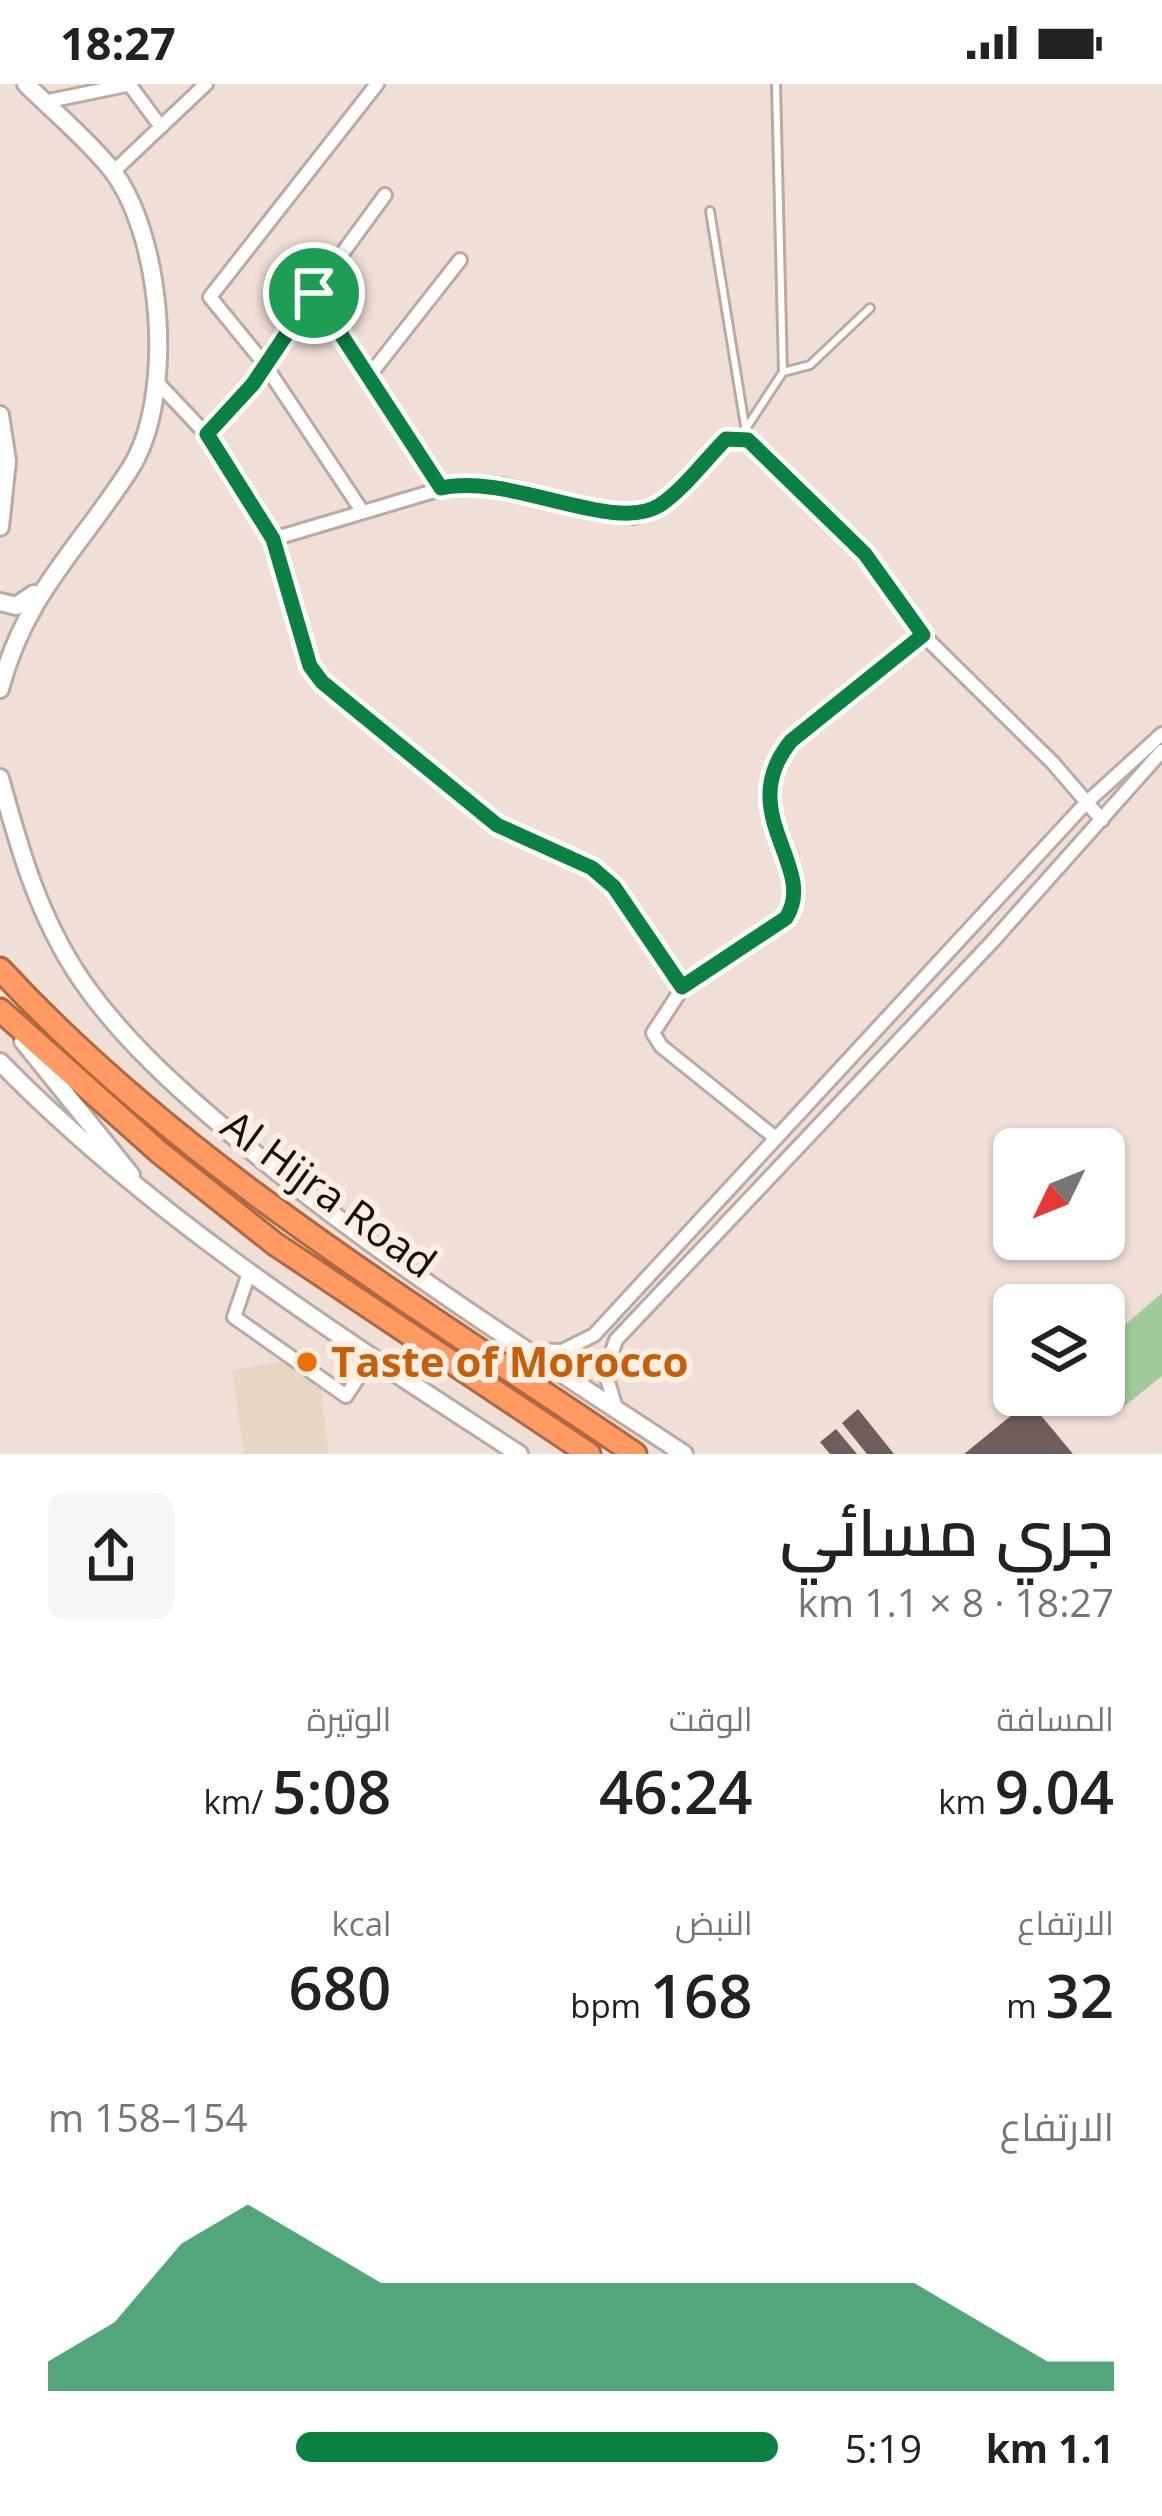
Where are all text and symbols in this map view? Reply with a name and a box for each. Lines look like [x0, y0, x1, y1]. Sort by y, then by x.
text: 18:27 [60, 12, 176, 73]
pin [263, 242, 365, 344]
icon: arrive [281, 260, 347, 326]
street label: Al Hijra Road [211, 1096, 449, 1290]
north arrow [993, 1128, 1125, 1260]
map controls [993, 1128, 1125, 1416]
button: layers [993, 1284, 1125, 1416]
place label: Taste of Morocco [331, 1332, 689, 1389]
marker: Taste of Morocco [294, 1349, 320, 1375]
text: جري مسائي [780, 1485, 1114, 1575]
button: share [48, 1493, 174, 1619]
text: 18:27 · 8 × 1.1 km [798, 1575, 1114, 1628]
text: الوتيرة [307, 1696, 391, 1741]
text: الوقت [669, 1696, 753, 1741]
text: المسافة [997, 1696, 1114, 1741]
text: 5:08 [272, 1750, 391, 1832]
text: 46:24 [599, 1750, 753, 1832]
text: 9.04 [995, 1750, 1114, 1832]
text: /km [203, 1779, 272, 1824]
text: km [938, 1779, 995, 1824]
text: النبض [675, 1900, 753, 1945]
text: الارتفاع [1017, 1900, 1114, 1945]
text: kcal [332, 1901, 391, 1946]
text: 680 [288, 1946, 391, 2028]
text: 168 [650, 1954, 753, 2036]
text: 32 [1045, 1954, 1114, 2036]
text: bpm [570, 1983, 650, 2028]
text: m [1006, 1983, 1045, 2028]
text: 154–158 m [48, 2090, 248, 2143]
text: الارتفاع [1000, 2099, 1114, 2152]
text: 5:19 [845, 2421, 922, 2474]
text: 1.1 km [986, 2421, 1114, 2474]

